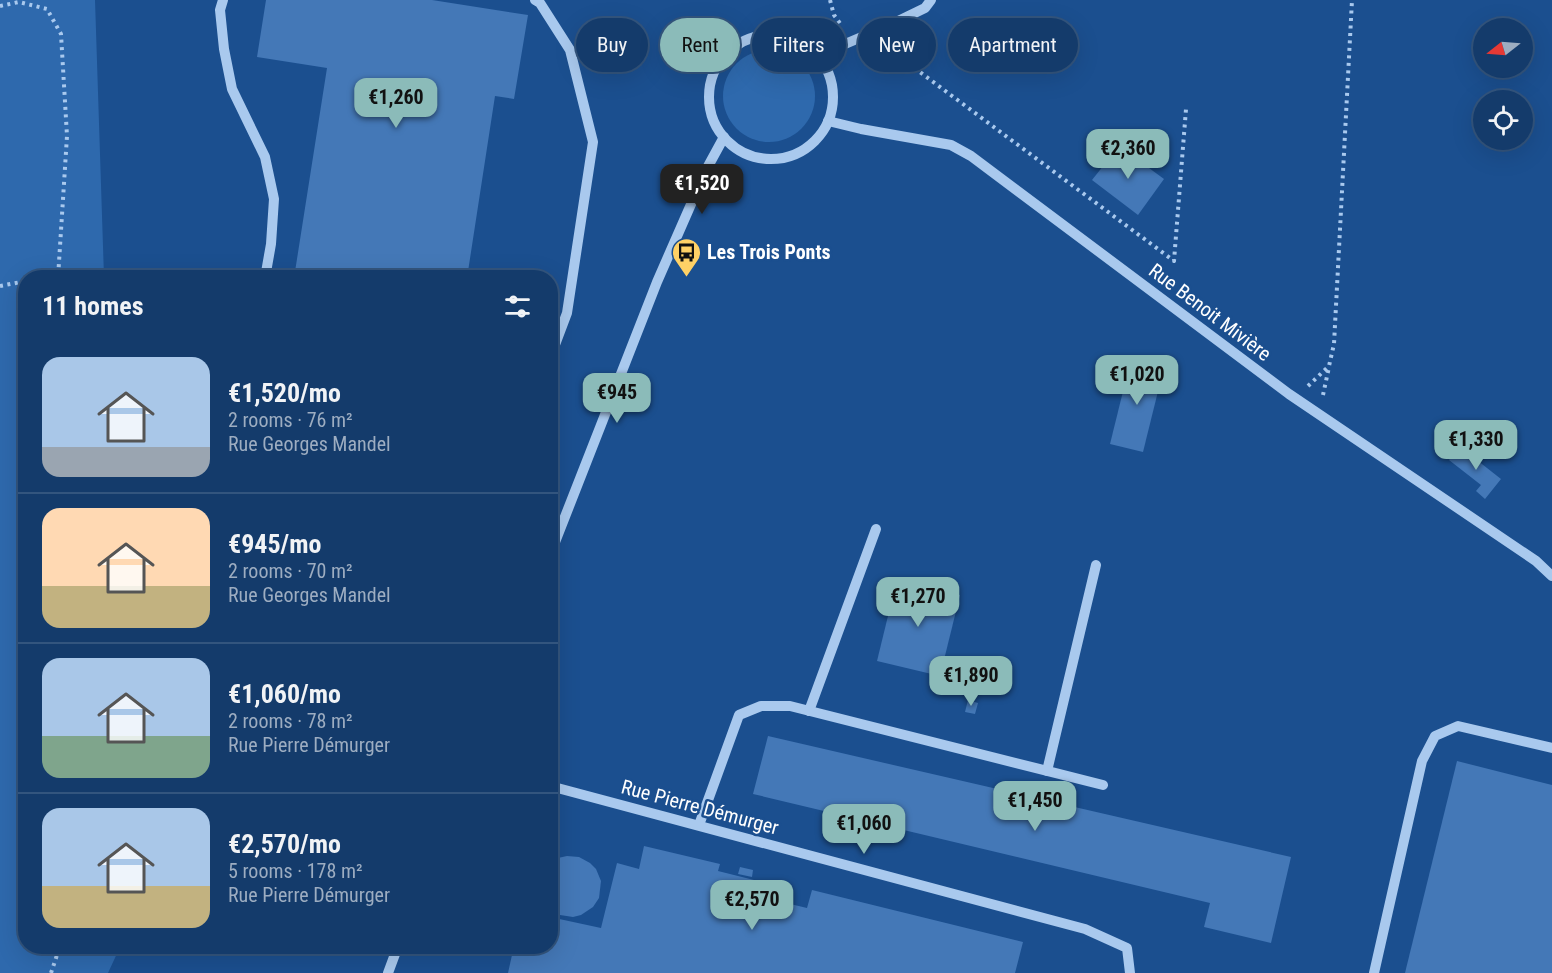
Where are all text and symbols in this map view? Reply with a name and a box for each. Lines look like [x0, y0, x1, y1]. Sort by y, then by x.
chip: Buy [576, 18, 648, 72]
chip: Rent [660, 18, 740, 72]
chip: Filters [752, 18, 846, 72]
chip: New [858, 18, 936, 72]
chip: Apartment [948, 18, 1078, 72]
north arrow [1473, 18, 1533, 78]
map controls [1473, 18, 1533, 150]
pin: €1,260 [347, 78, 445, 129]
text: €1,260 [368, 85, 424, 109]
button: locate [1473, 90, 1533, 150]
pin: €2,360 [1079, 129, 1177, 180]
text: €2,360 [1100, 136, 1156, 160]
pin: €1,520 [653, 164, 751, 215]
text: €1,520 [674, 171, 730, 195]
bus stop icon: Les Trois Ponts [670, 236, 702, 278]
place label: Les Trois Ponts [707, 240, 831, 264]
street label: Rue Benoit Mivière [1144, 258, 1276, 366]
icon: filters [501, 290, 534, 323]
text: 11 homes [42, 291, 144, 321]
pin: €1,020 [1088, 355, 1186, 406]
text: €1,020 [1109, 362, 1165, 386]
pin: €945 [581, 373, 653, 424]
text: €1,520/mo [228, 378, 341, 408]
text: €945 [597, 380, 637, 404]
icon: home [90, 381, 162, 453]
text: 2 rooms · 76 m² [228, 408, 353, 432]
pin: €1,330 [1427, 420, 1525, 471]
text: €1,330 [1448, 427, 1504, 451]
text: Rue Georges Mandel [228, 432, 391, 456]
text: €945/mo [228, 529, 321, 559]
icon: home [90, 532, 162, 604]
text: 2 rooms · 70 m² [228, 559, 353, 583]
pin: €1,270 [869, 577, 967, 628]
text: Rue Georges Mandel [228, 583, 391, 607]
text: €1,270 [890, 584, 946, 608]
pin: €1,890 [922, 656, 1020, 707]
text: €1,890 [943, 663, 999, 687]
text: €1,060/mo [228, 679, 341, 709]
icon: home [90, 682, 162, 754]
text: 2 rooms · 78 m² [228, 709, 353, 733]
text: Rue Pierre Démurger [228, 733, 390, 757]
street label: Rue Pierre Démurger [619, 774, 781, 840]
pin: €1,450 [986, 781, 1084, 832]
text: €1,450 [1007, 788, 1063, 812]
pin: €1,060 [815, 804, 913, 855]
text: €1,060 [836, 811, 892, 835]
text: €2,570/mo [228, 829, 341, 859]
icon: home [90, 832, 162, 904]
text: 5 rooms · 178 m² [228, 859, 363, 883]
pin: €2,570 [703, 880, 801, 931]
text: Rue Pierre Démurger [228, 883, 390, 907]
text: €2,570 [724, 887, 780, 911]

